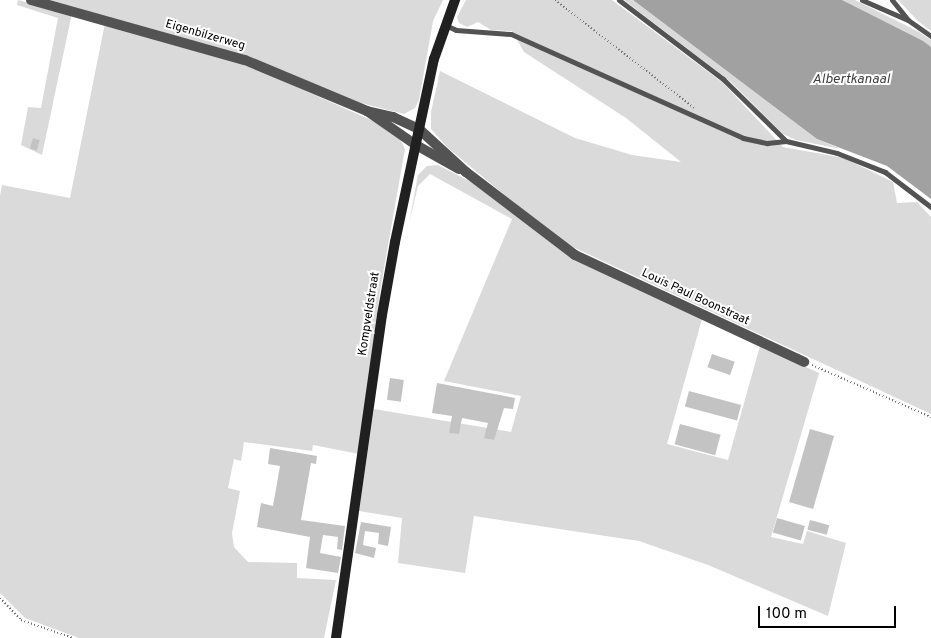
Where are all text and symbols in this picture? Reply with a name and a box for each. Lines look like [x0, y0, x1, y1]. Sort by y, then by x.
street label: Eigenbilzerweg [163, 18, 247, 54]
water label: Albertkanaal [812, 72, 890, 88]
street label: Louis Paul Boonstraat [639, 267, 751, 329]
street label: Kompveldstraat [356, 271, 384, 357]
scale bar [761, 596, 898, 628]
text: 100 m [766, 605, 807, 624]

